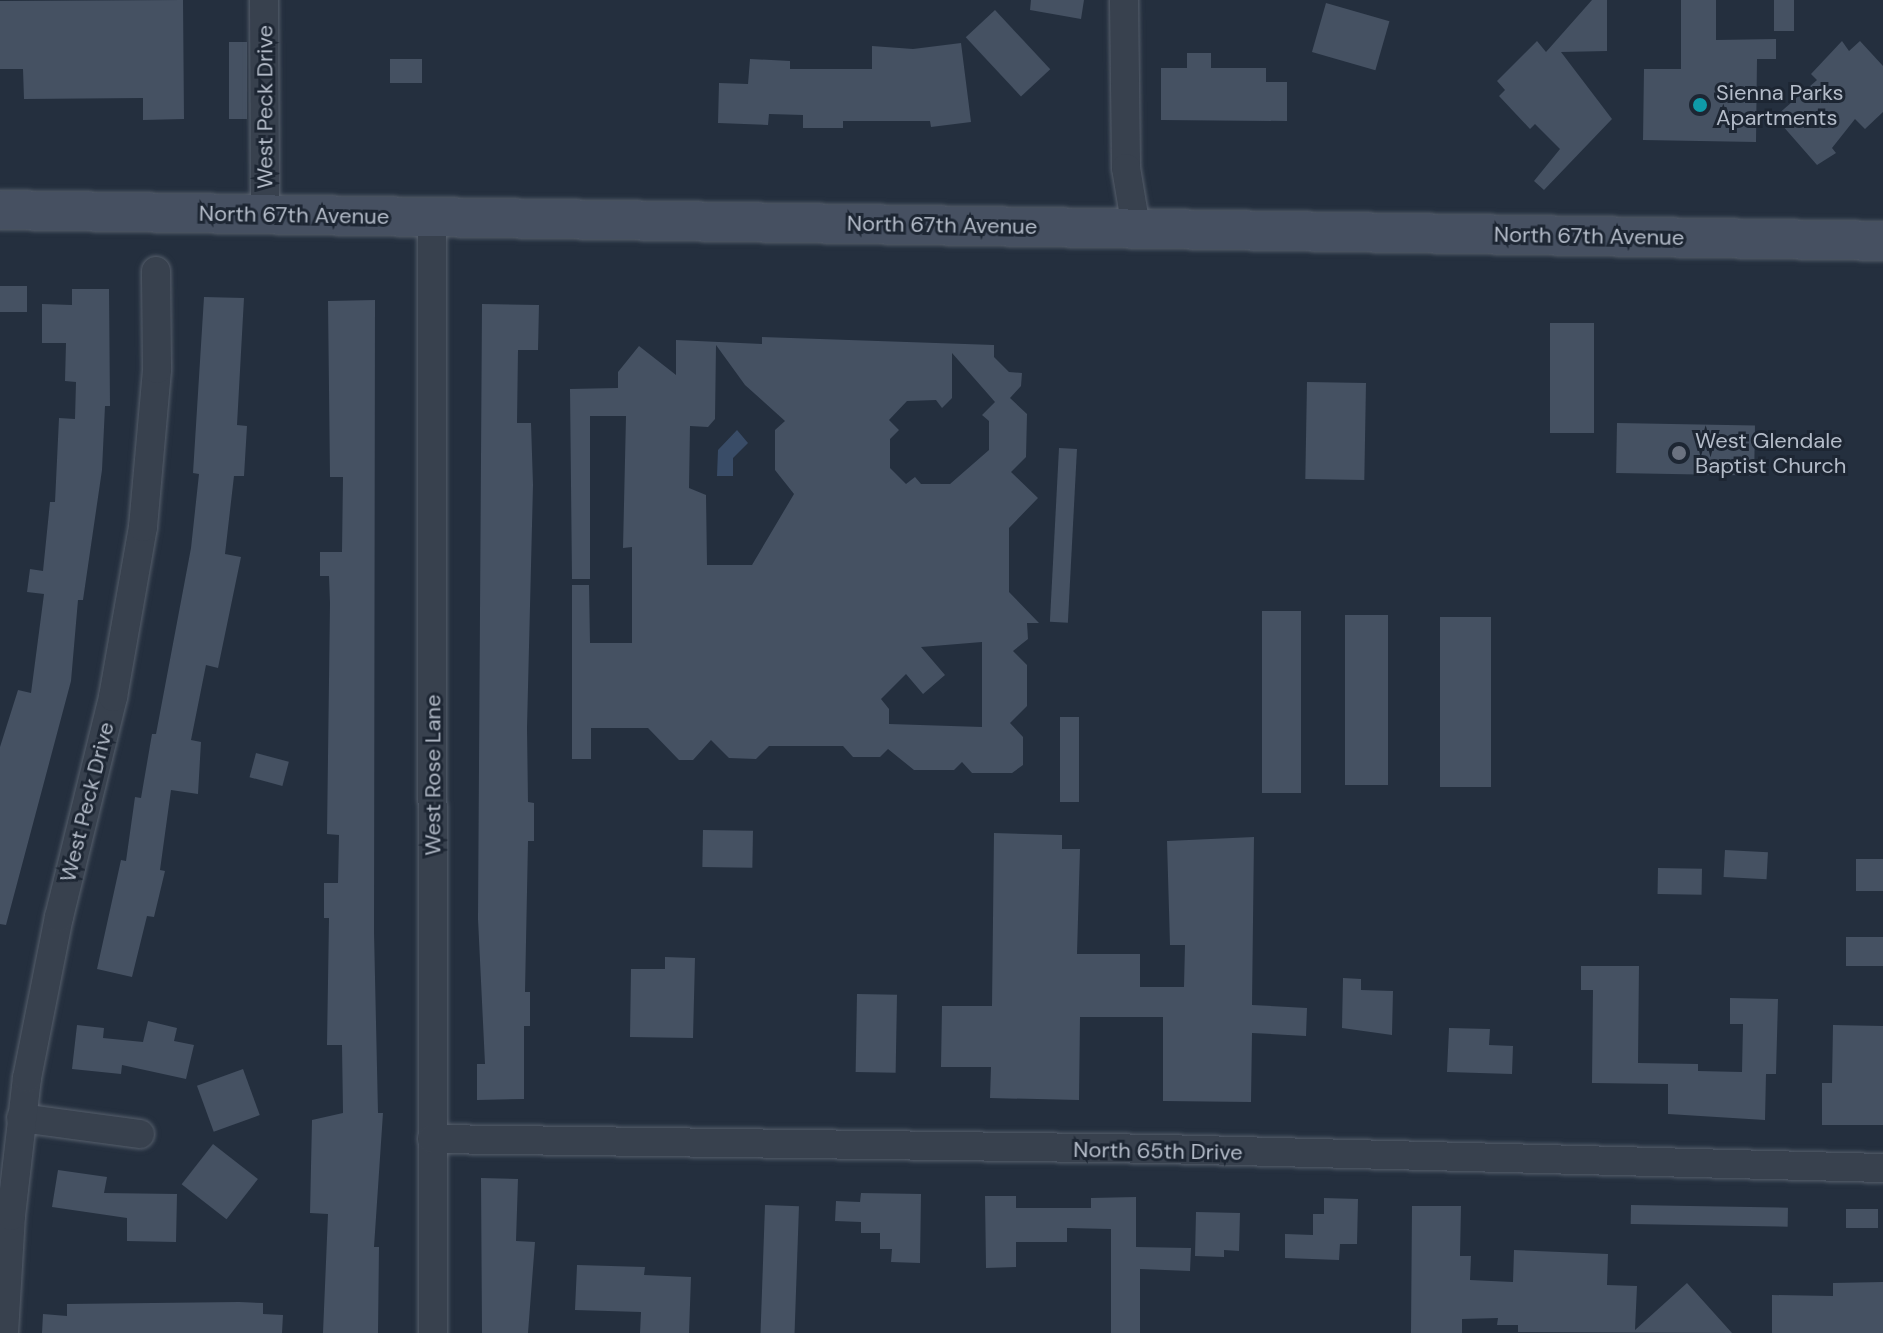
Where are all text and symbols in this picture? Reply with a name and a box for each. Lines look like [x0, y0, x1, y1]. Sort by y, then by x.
street label: West Peck Drive [252, 25, 278, 189]
place label: Sienna Parks Apartments [1716, 79, 1843, 130]
marker: Sienna Parks Apartments [1691, 96, 1709, 114]
street label: North 67th Avenue [199, 200, 389, 230]
street label: North 67th Avenue [847, 210, 1037, 240]
street label: North 67th Avenue [1494, 221, 1684, 251]
place label: West Glendale Baptist Church [1695, 427, 1846, 478]
marker: West Glendale Baptist Church [1670, 444, 1688, 462]
street label: West Rose Lane [420, 694, 446, 856]
street label: West Peck Drive [54, 719, 120, 885]
street label: North 65th Drive [1073, 1136, 1243, 1166]

